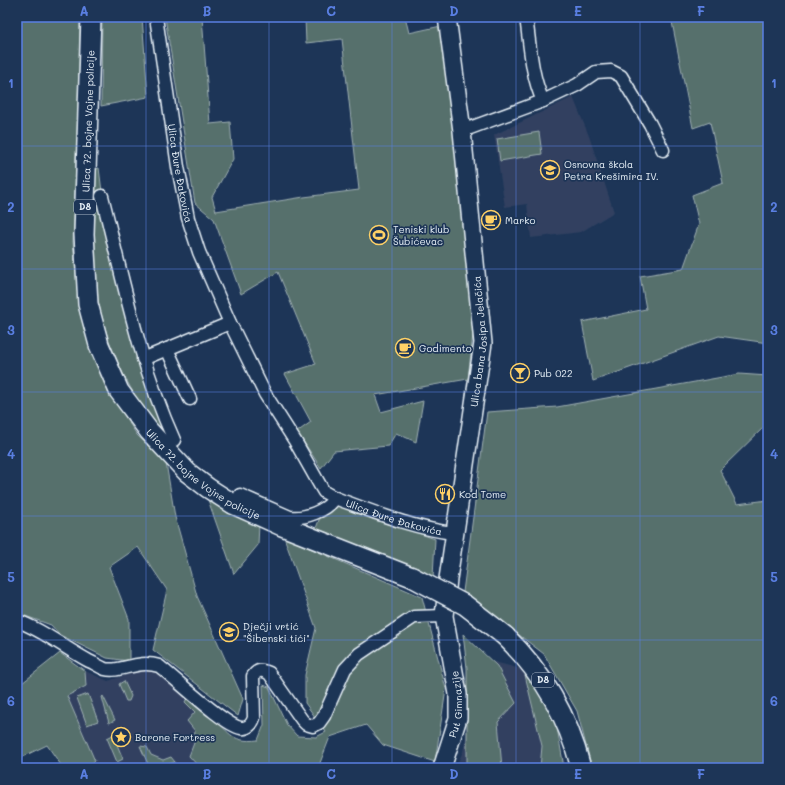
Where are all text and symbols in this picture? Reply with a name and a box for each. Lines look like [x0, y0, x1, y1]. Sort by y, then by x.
text: A [79, 2, 89, 19]
text: B [203, 2, 212, 19]
text: C [326, 2, 336, 19]
text: D [449, 2, 459, 19]
text: E [574, 2, 582, 19]
text: F [697, 2, 705, 19]
street label: Ulica 72. bojne Vojne policije [79, 50, 97, 192]
text: 1 [8, 74, 14, 91]
text: 1 [771, 74, 777, 91]
street label: Ulica Đure Đakovića [165, 123, 196, 224]
place label: Osnovna škola Petra Krešimira IV. [564, 157, 659, 183]
school or university icon: Osnovna škola Petra Krešimira IV. [539, 159, 561, 181]
text: 2 [7, 198, 15, 215]
text: 2 [770, 198, 778, 215]
road number: D8 [74, 200, 96, 214]
cafe icon: Marko [480, 209, 502, 231]
place label: Marko [505, 213, 536, 227]
place label: Teniski klub Šubićevac [393, 222, 449, 248]
sports icon: Teniski klub Šubićevac [368, 224, 390, 246]
street label: Ulica bana Josipa Jelačića [467, 275, 490, 408]
text: 3 [7, 321, 15, 338]
text: 3 [770, 321, 778, 338]
cafe icon: Godimento [394, 337, 416, 359]
place label: Godimento [419, 341, 472, 355]
bar icon: Pub 022 [509, 362, 531, 384]
place label: Pub 022 [534, 366, 572, 380]
street label: Ulica 72. bojne Vojne policije [143, 425, 263, 522]
text: 4 [7, 445, 15, 462]
text: 4 [770, 445, 778, 462]
restaurant icon: Kod Tome [434, 483, 456, 505]
place label: Kod Tome [459, 487, 506, 501]
street label: Ulica Đure Đakovića [344, 496, 443, 538]
text: 5 [7, 568, 15, 585]
text: 5 [770, 568, 778, 585]
place label: Dječji vrtić "Šibenski tići" [243, 619, 310, 645]
school or university icon: Dječji vrtić "Šibenski tići" [218, 621, 240, 643]
street label: Put Gimnazije [445, 670, 465, 739]
road number: D8 [532, 673, 554, 687]
text: 6 [7, 692, 15, 709]
text: 6 [770, 692, 778, 709]
place icon: Barone Fortress [110, 726, 132, 748]
place label: Barone Fortress [135, 730, 215, 744]
text: A [79, 765, 89, 782]
text: B [203, 765, 212, 782]
text: C [326, 765, 336, 782]
text: D [449, 765, 459, 782]
text: E [574, 765, 582, 782]
text: F [697, 765, 705, 782]

